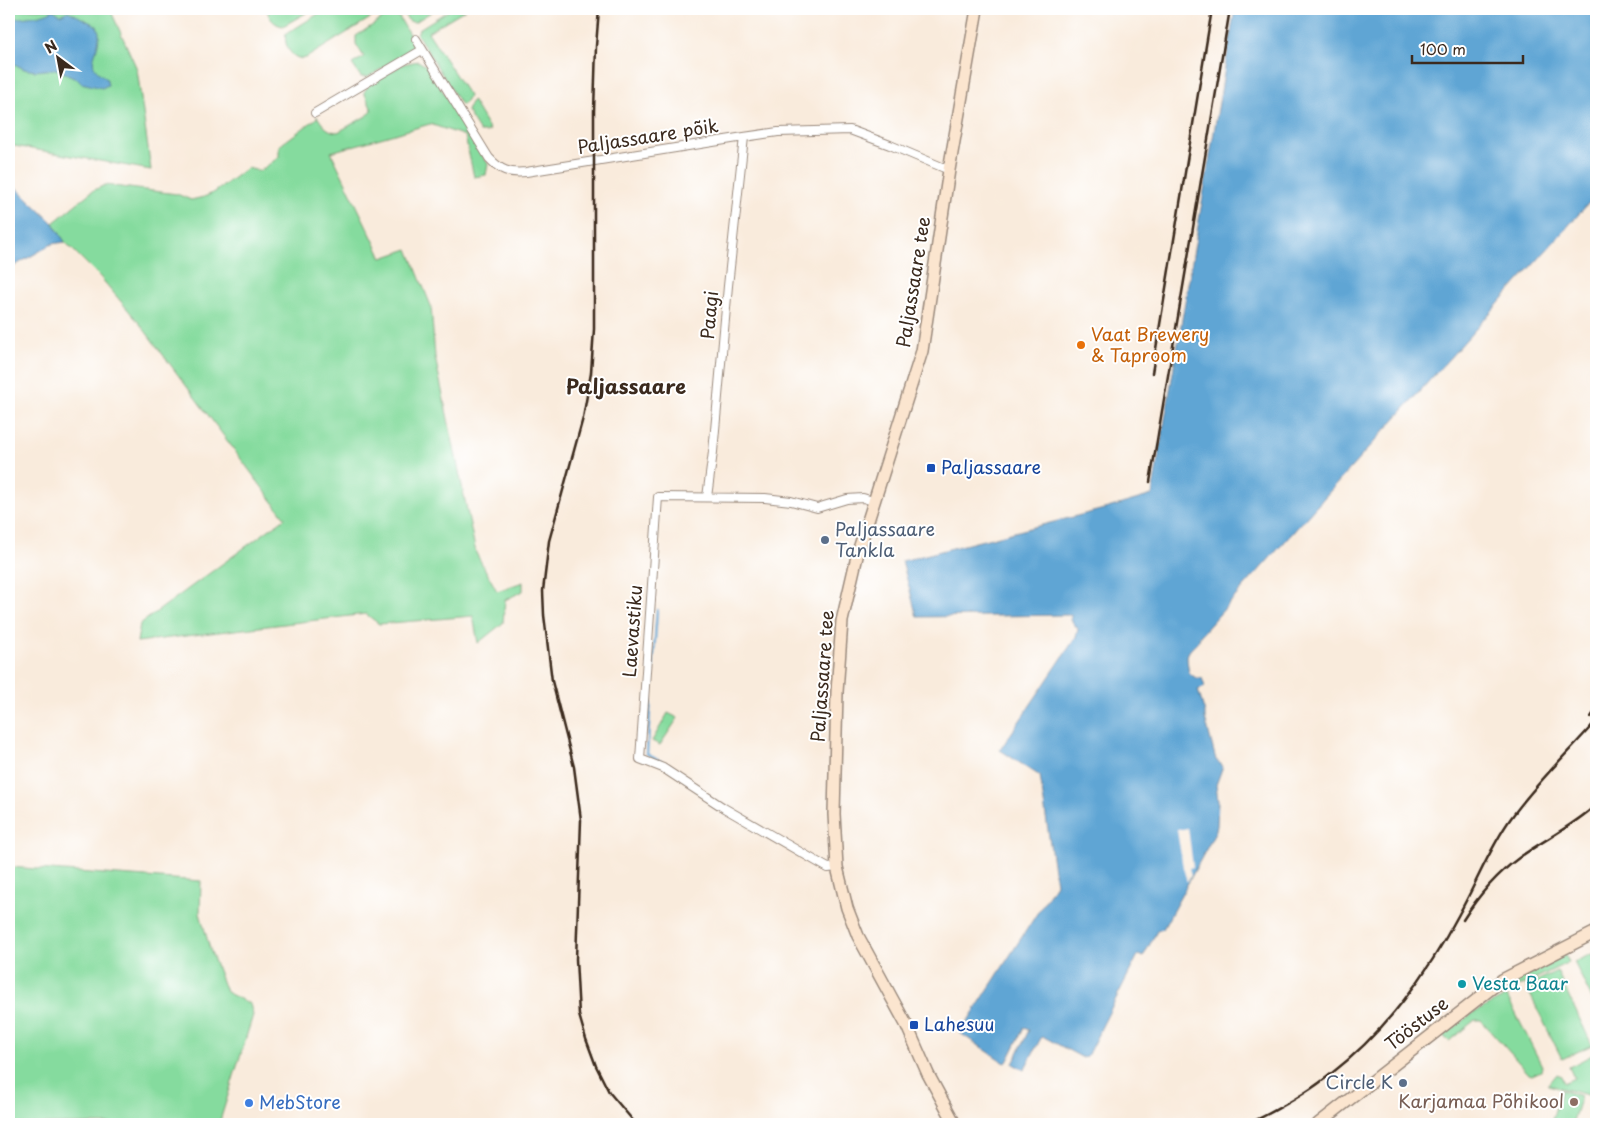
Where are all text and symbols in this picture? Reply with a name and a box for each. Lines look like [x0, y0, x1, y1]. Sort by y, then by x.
north arrow [32, 32, 82, 82]
scale bar [1412, 32, 1524, 64]
text: N [41, 35, 61, 58]
text: 100 m [1420, 37, 1466, 60]
street label: Paljassaare põik [575, 111, 720, 160]
street label: Paljassaare tee [889, 214, 936, 349]
street label: Paagi [693, 290, 724, 340]
place label: Vaat Brewery & Taproom [1091, 320, 1209, 368]
marker: Vaat Brewery & Taproom [1075, 339, 1087, 351]
district label: Paljassaare [566, 371, 686, 401]
place label: Paljassaare [941, 453, 1041, 480]
marker: Paljassaare [925, 462, 937, 474]
place label: Paljassaare Tankla [835, 515, 935, 563]
marker: Paljassaare Tankla [819, 534, 831, 546]
street label: Laevastiku [615, 584, 648, 678]
street label: Paljassaare tee [803, 609, 840, 743]
place label: Vesta Baar [1472, 969, 1569, 996]
marker: Vesta Baar [1456, 978, 1468, 990]
street label: Tööstuse [1379, 989, 1454, 1056]
place label: Lahesuu [924, 1010, 994, 1037]
marker: Lahesuu [908, 1019, 920, 1031]
place label: Circle K [1325, 1068, 1393, 1095]
marker: Circle K [1397, 1077, 1409, 1089]
place label: Karjamaa Põhikool [1398, 1087, 1564, 1114]
place label: MebStore [259, 1088, 341, 1115]
marker: Karjamaa Põhikool [1568, 1096, 1580, 1108]
marker: MebStore [243, 1097, 255, 1109]

